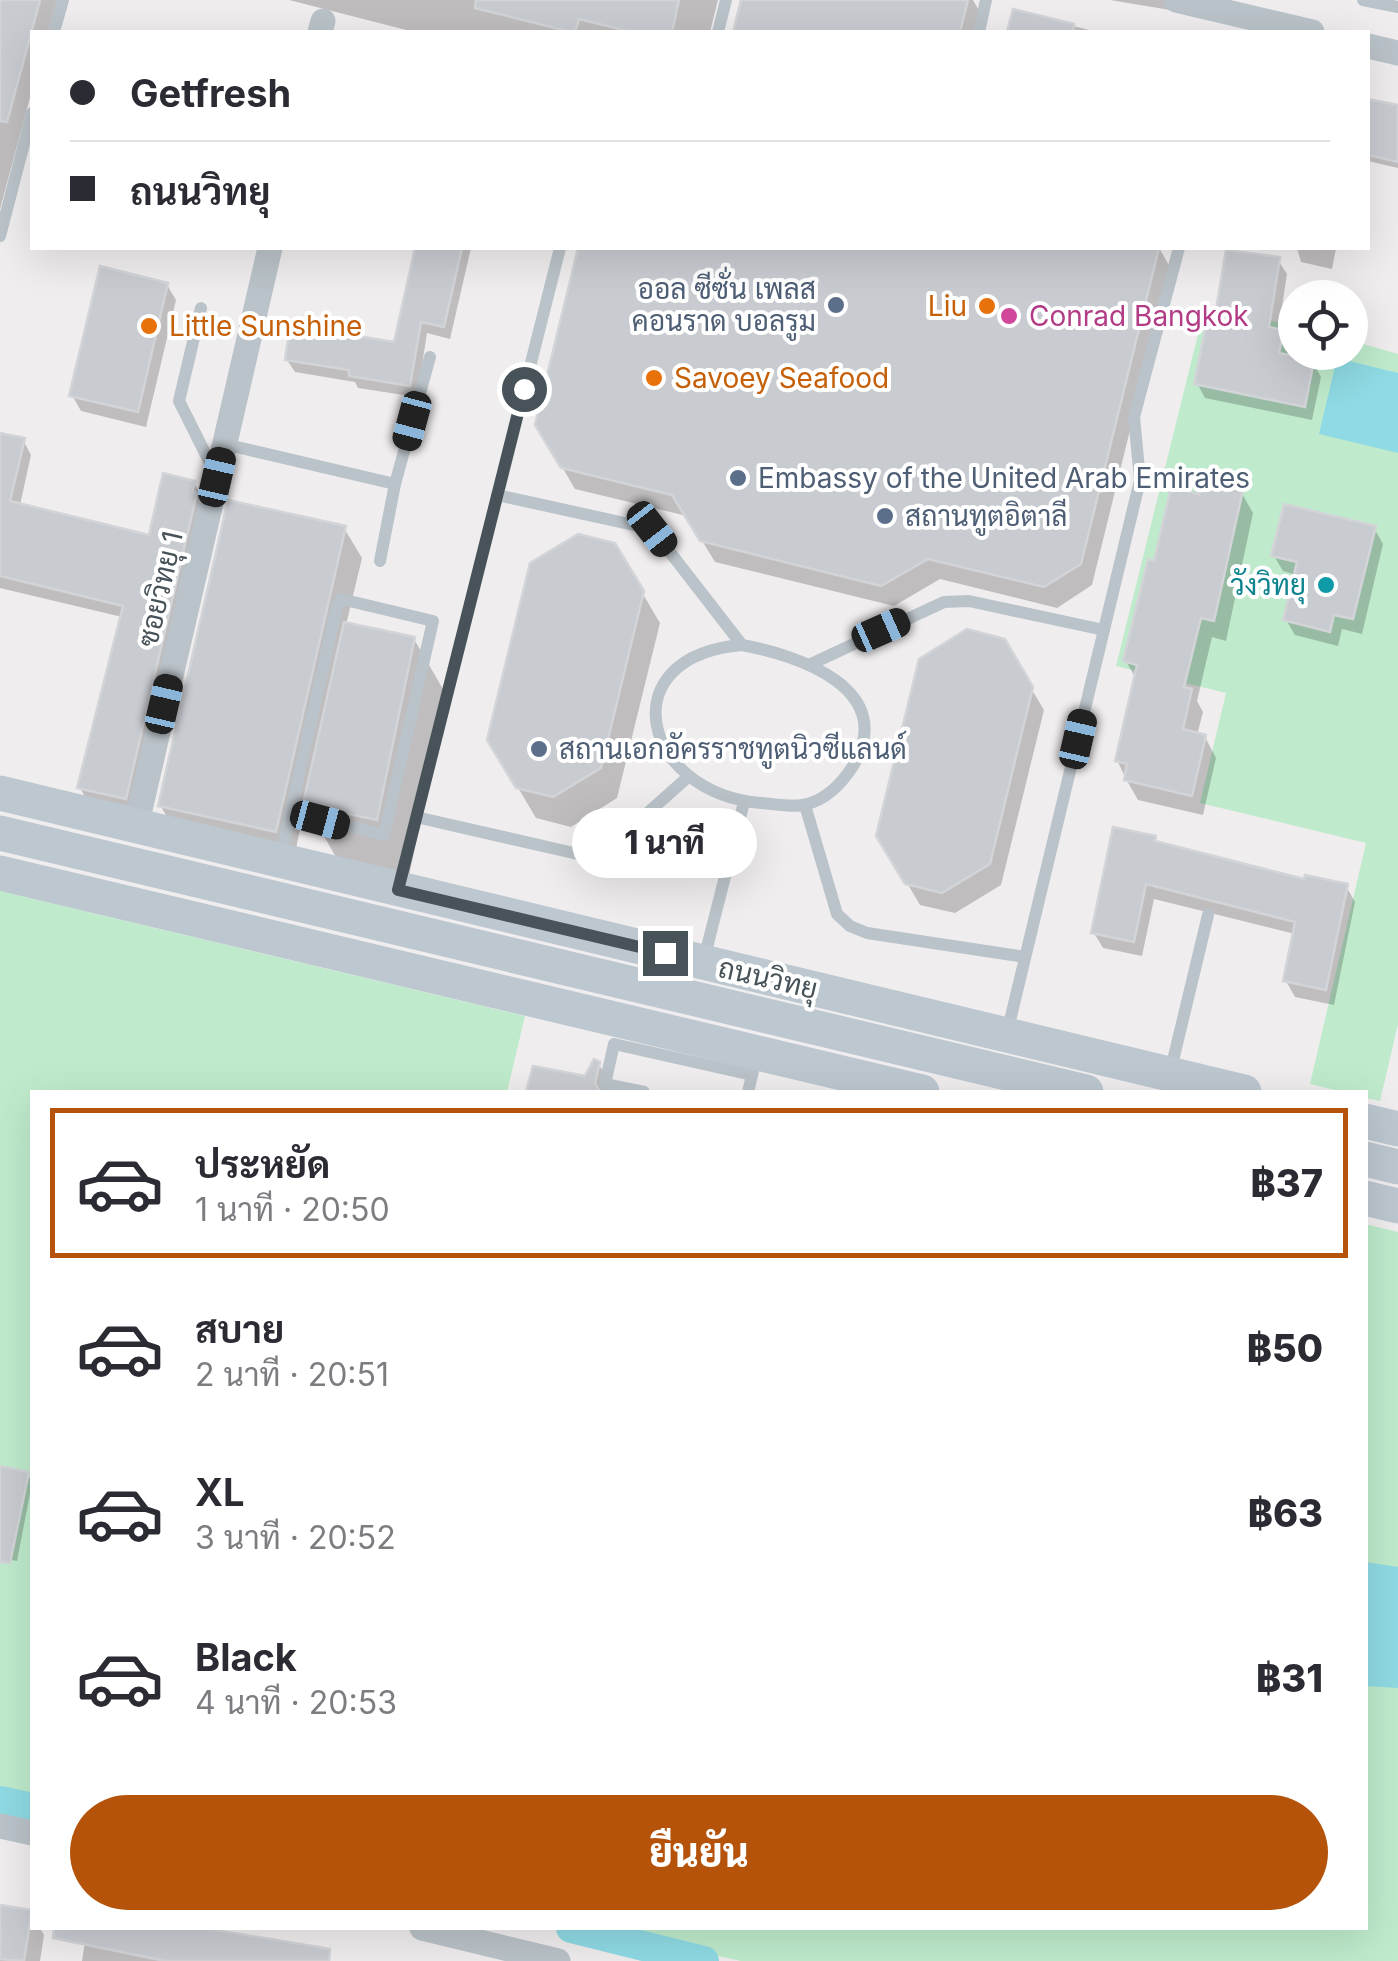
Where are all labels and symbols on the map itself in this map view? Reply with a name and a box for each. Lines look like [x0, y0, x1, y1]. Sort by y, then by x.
place label: ออล ซีซั่น เพลส คอนราด บอลรูม [632, 266, 816, 341]
place label: Liu [928, 289, 967, 323]
marker: ออล ซีซั่น เพลส คอนราด บอลรูม [825, 294, 847, 316]
marker: Liu [976, 295, 998, 317]
place label: Conrad Bangkok [1029, 299, 1249, 333]
marker: Conrad Bangkok [998, 305, 1020, 327]
place label: Little Sunshine [169, 309, 362, 343]
marker: Little Sunshine [138, 315, 160, 337]
place label: Savoey Seafood [674, 361, 889, 395]
route start [502, 367, 547, 412]
marker: Savoey Seafood [643, 367, 665, 389]
car [390, 388, 434, 454]
car [196, 444, 238, 510]
place label: Embassy of the United Arab Emirates [758, 461, 1250, 495]
marker: Embassy of the United Arab Emirates [727, 467, 749, 489]
car [622, 496, 682, 562]
place label: สถานทูตอิตาลี [905, 498, 1068, 536]
marker: สถานทูตอิตาลี [874, 505, 896, 527]
street label: ซอยวิทยุ 1 [130, 528, 193, 651]
place label: วังวิทยุ [1230, 567, 1306, 605]
marker: วังวิทยุ [1315, 574, 1337, 596]
car [847, 604, 915, 656]
car [143, 671, 185, 737]
car [1057, 706, 1099, 772]
place label: สถานเอกอัครราชทูตนิวซีแลนด์ [559, 730, 907, 769]
marker: สถานเอกอัครราชทูตนิวซีแลนด์ [528, 738, 550, 760]
car [287, 798, 353, 842]
callout: 1 นาที [572, 808, 758, 878]
route end [643, 931, 688, 976]
street label: ถนนวิทยุ [714, 950, 821, 1009]

